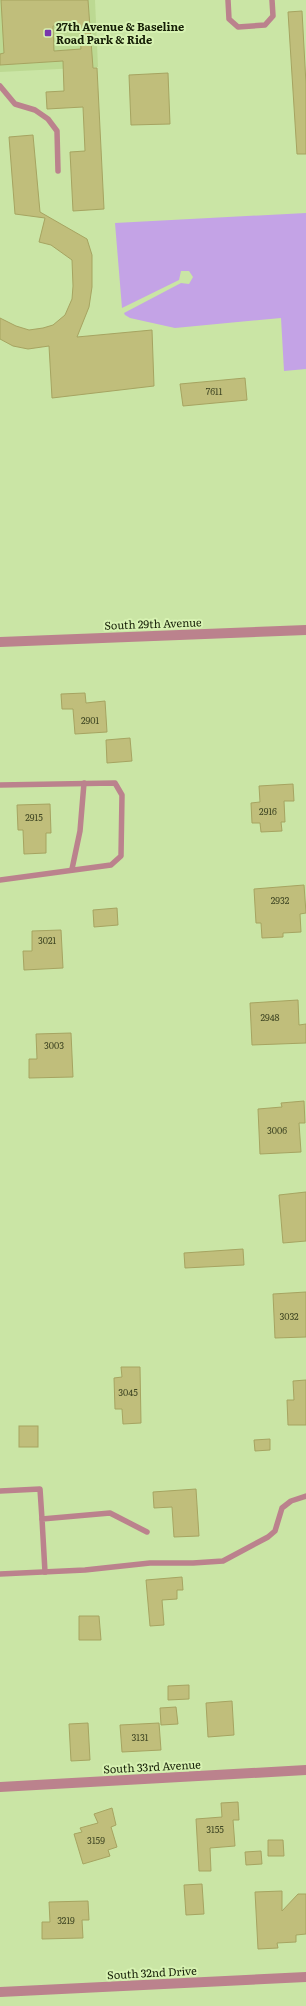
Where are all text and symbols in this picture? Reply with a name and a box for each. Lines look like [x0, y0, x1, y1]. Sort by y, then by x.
place label: 27th Avenue & Baseline Road Park & Ride [56, 18, 184, 47]
marker: 27th Avenue & Baseline Road Park & Ride [43, 28, 53, 38]
house number: 7611 [206, 384, 223, 398]
street label: South 29th Avenue [104, 613, 202, 633]
house number: 2901 [81, 713, 99, 727]
house number: 2916 [259, 804, 277, 818]
house number: 2915 [25, 810, 43, 824]
house number: 2932 [271, 893, 290, 907]
house number: 3021 [38, 933, 56, 947]
house number: 2948 [260, 1010, 280, 1024]
house number: 3003 [44, 1038, 64, 1052]
house number: 3006 [267, 1123, 287, 1137]
house number: 3032 [279, 1309, 299, 1323]
house number: 3045 [118, 1385, 138, 1399]
house number: 3131 [131, 1730, 149, 1744]
street label: South 33rd Avenue [103, 1755, 201, 1777]
house number: 3155 [206, 1822, 224, 1836]
house number: 3159 [87, 1833, 105, 1847]
house number: 3219 [57, 1913, 75, 1927]
street label: South 32nd Drive [107, 1962, 197, 1982]

